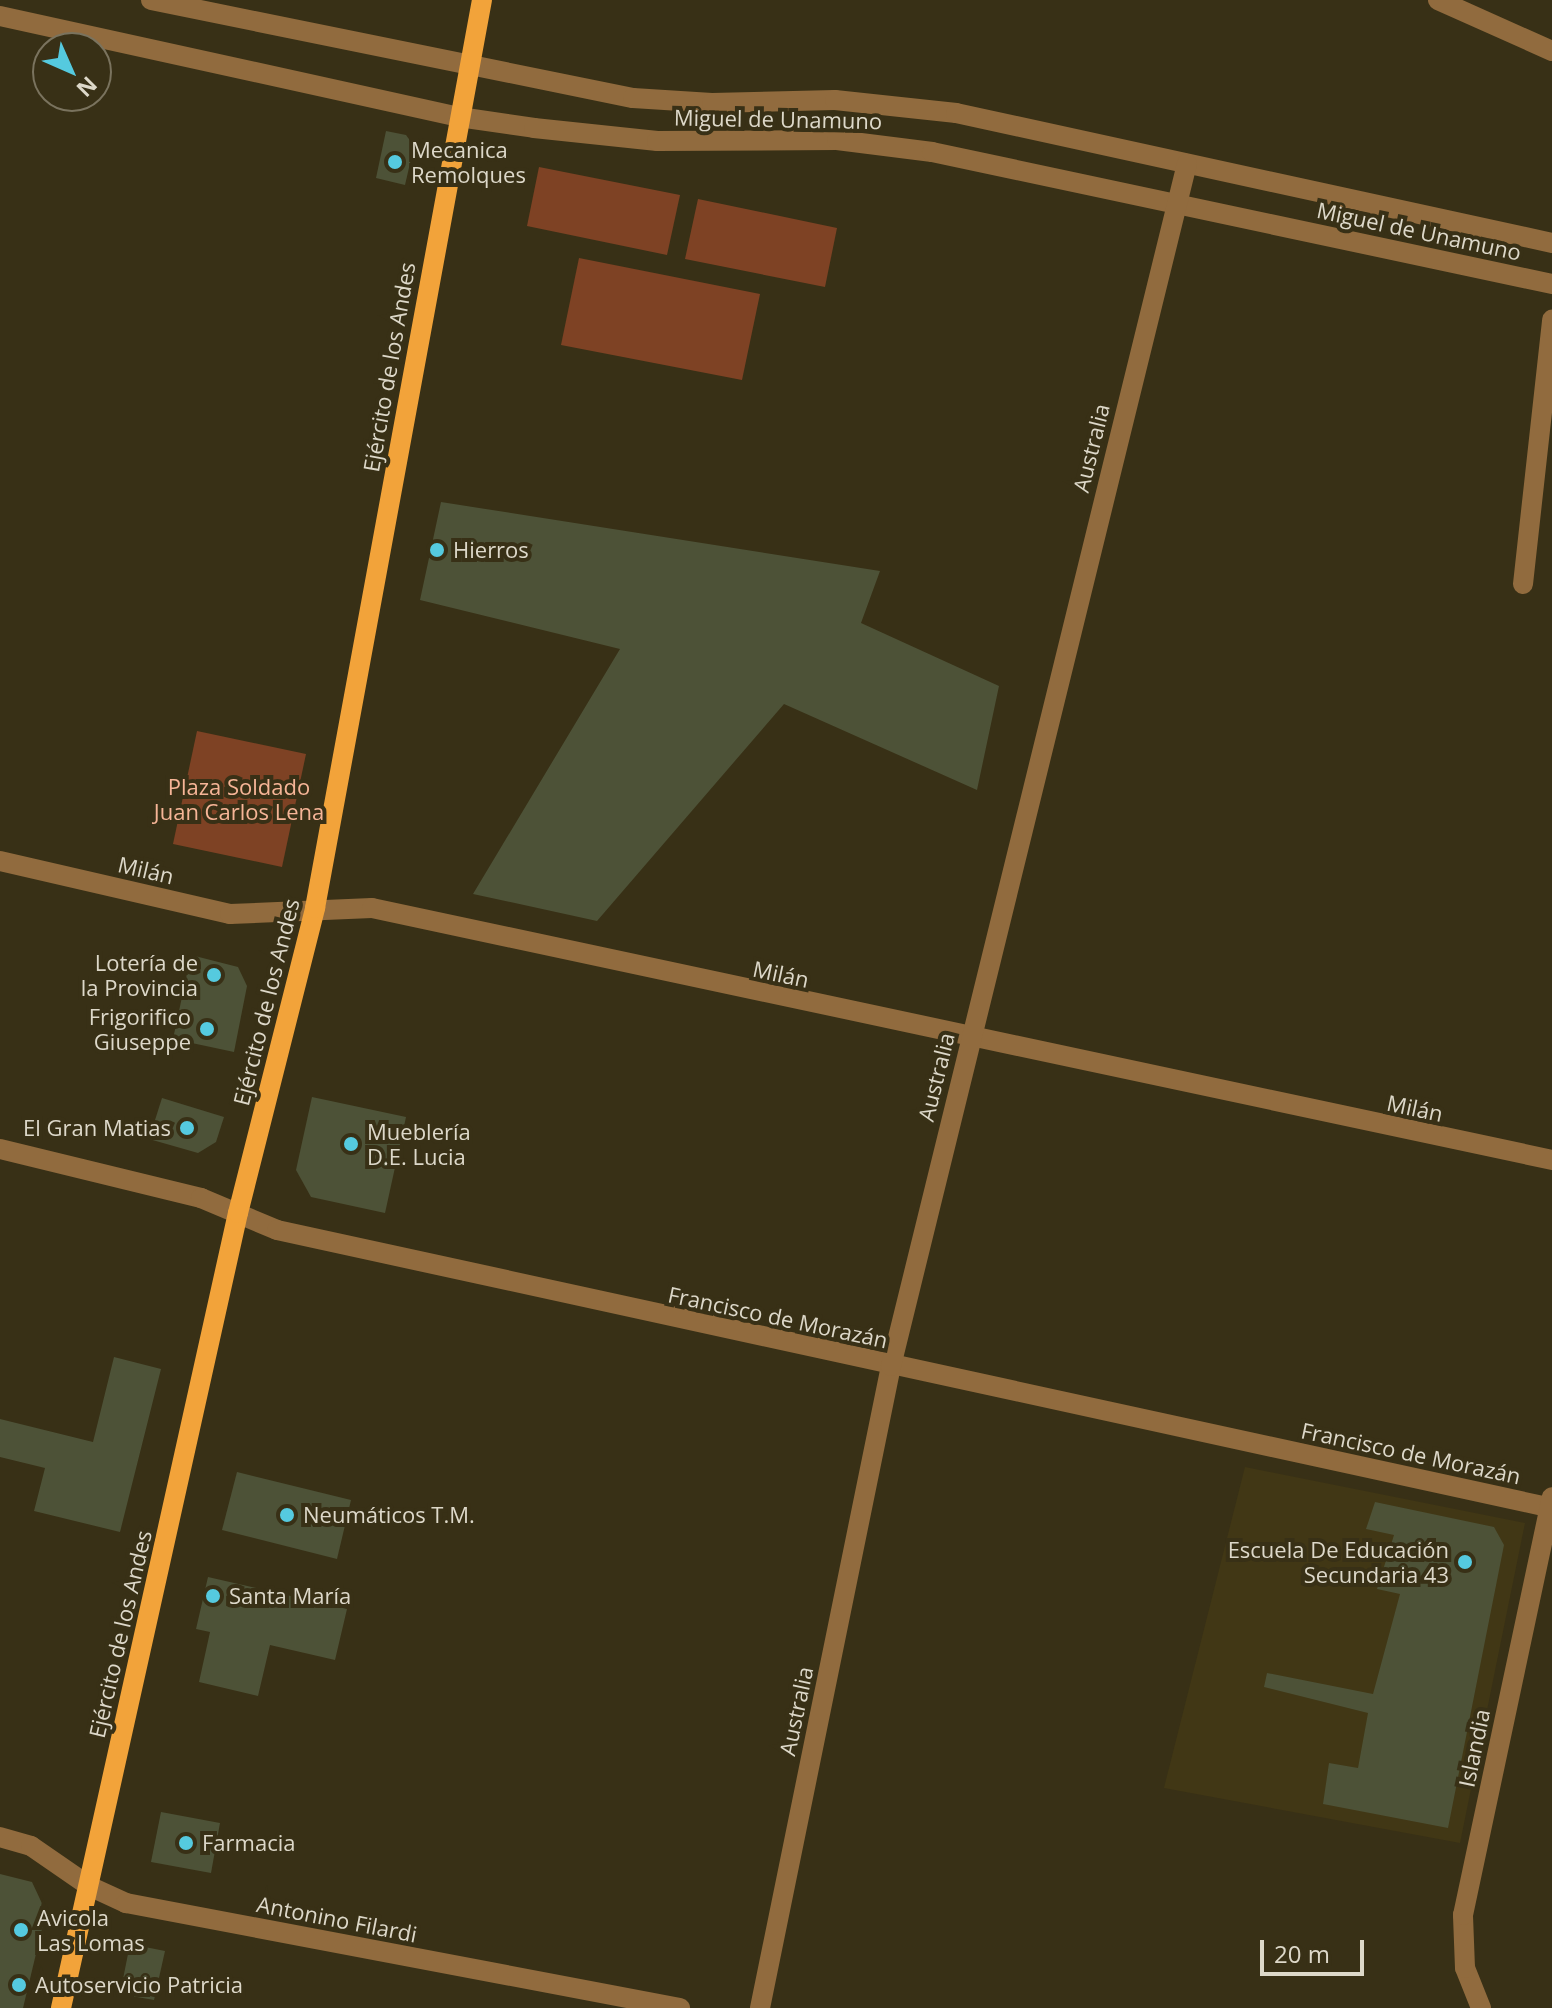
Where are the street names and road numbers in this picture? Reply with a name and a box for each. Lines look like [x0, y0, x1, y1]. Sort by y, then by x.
street label: Miguel de Unamuno [674, 104, 882, 134]
street label: Miguel de Unamuno [1314, 196, 1524, 266]
street label: Ejército de los Andes [358, 260, 420, 474]
street label: Australia [1067, 401, 1115, 495]
street label: Milán [115, 851, 177, 889]
street label: Ejército de los Andes [228, 896, 304, 1108]
street label: Milán [751, 955, 811, 993]
street label: Australia [912, 1030, 960, 1124]
street label: Milán [1385, 1089, 1445, 1127]
street label: Francisco de Morazán [666, 1281, 890, 1353]
street label: Francisco de Morazán [1299, 1417, 1523, 1489]
street label: Ejército de los Andes [83, 1528, 157, 1740]
street label: Australia [774, 1664, 818, 1758]
street label: Islandia [1453, 1707, 1495, 1789]
street label: Antonino Filardi [255, 1891, 419, 1947]

